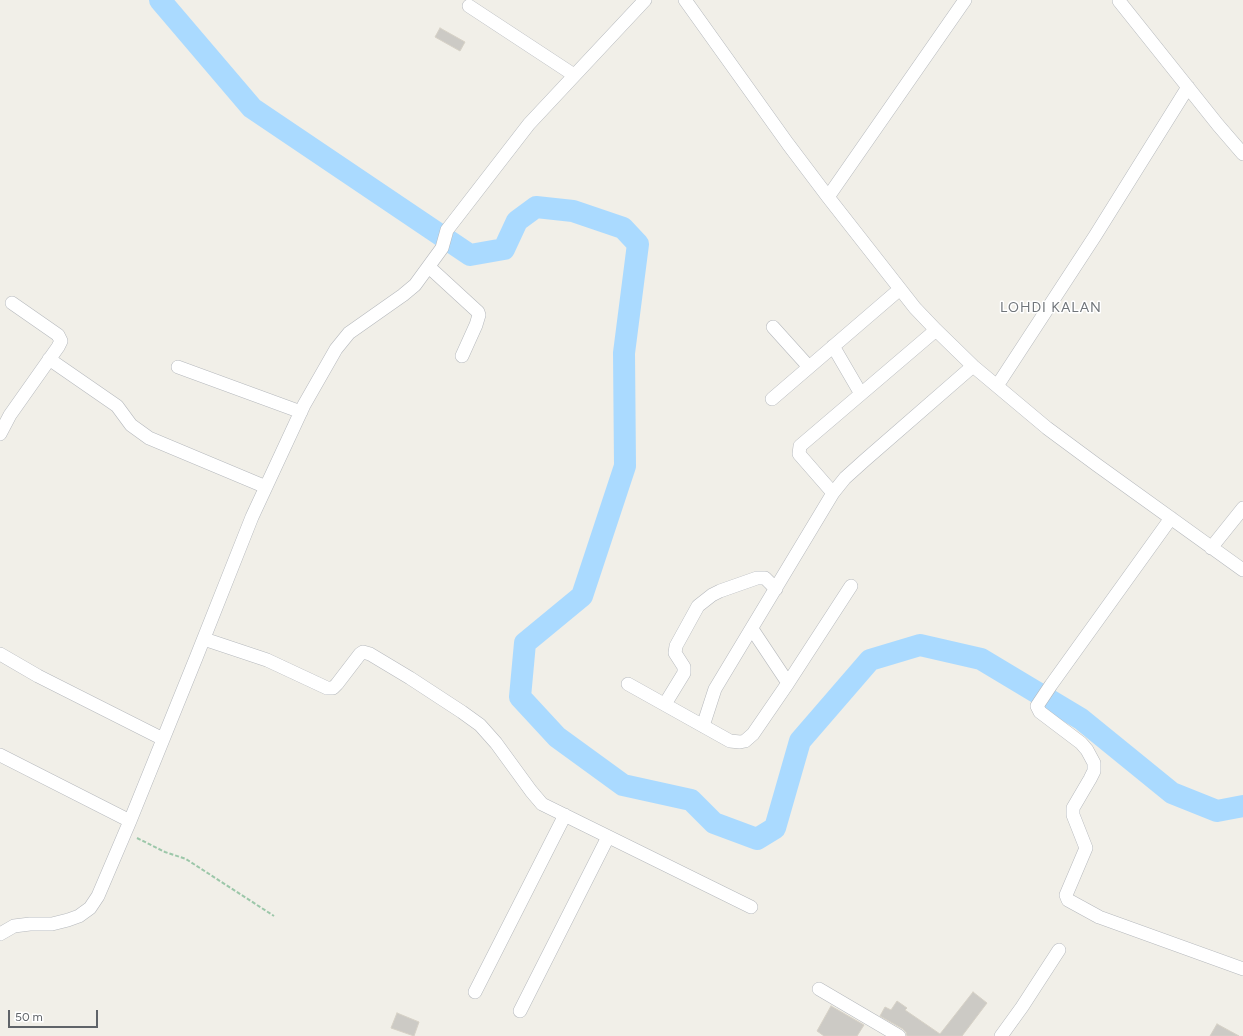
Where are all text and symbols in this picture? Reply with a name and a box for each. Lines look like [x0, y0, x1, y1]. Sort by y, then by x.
district label: LOHDI KALAN [1000, 300, 1102, 316]
scale bar [10, 1002, 100, 1028]
text: 50 m [15, 1010, 43, 1024]

